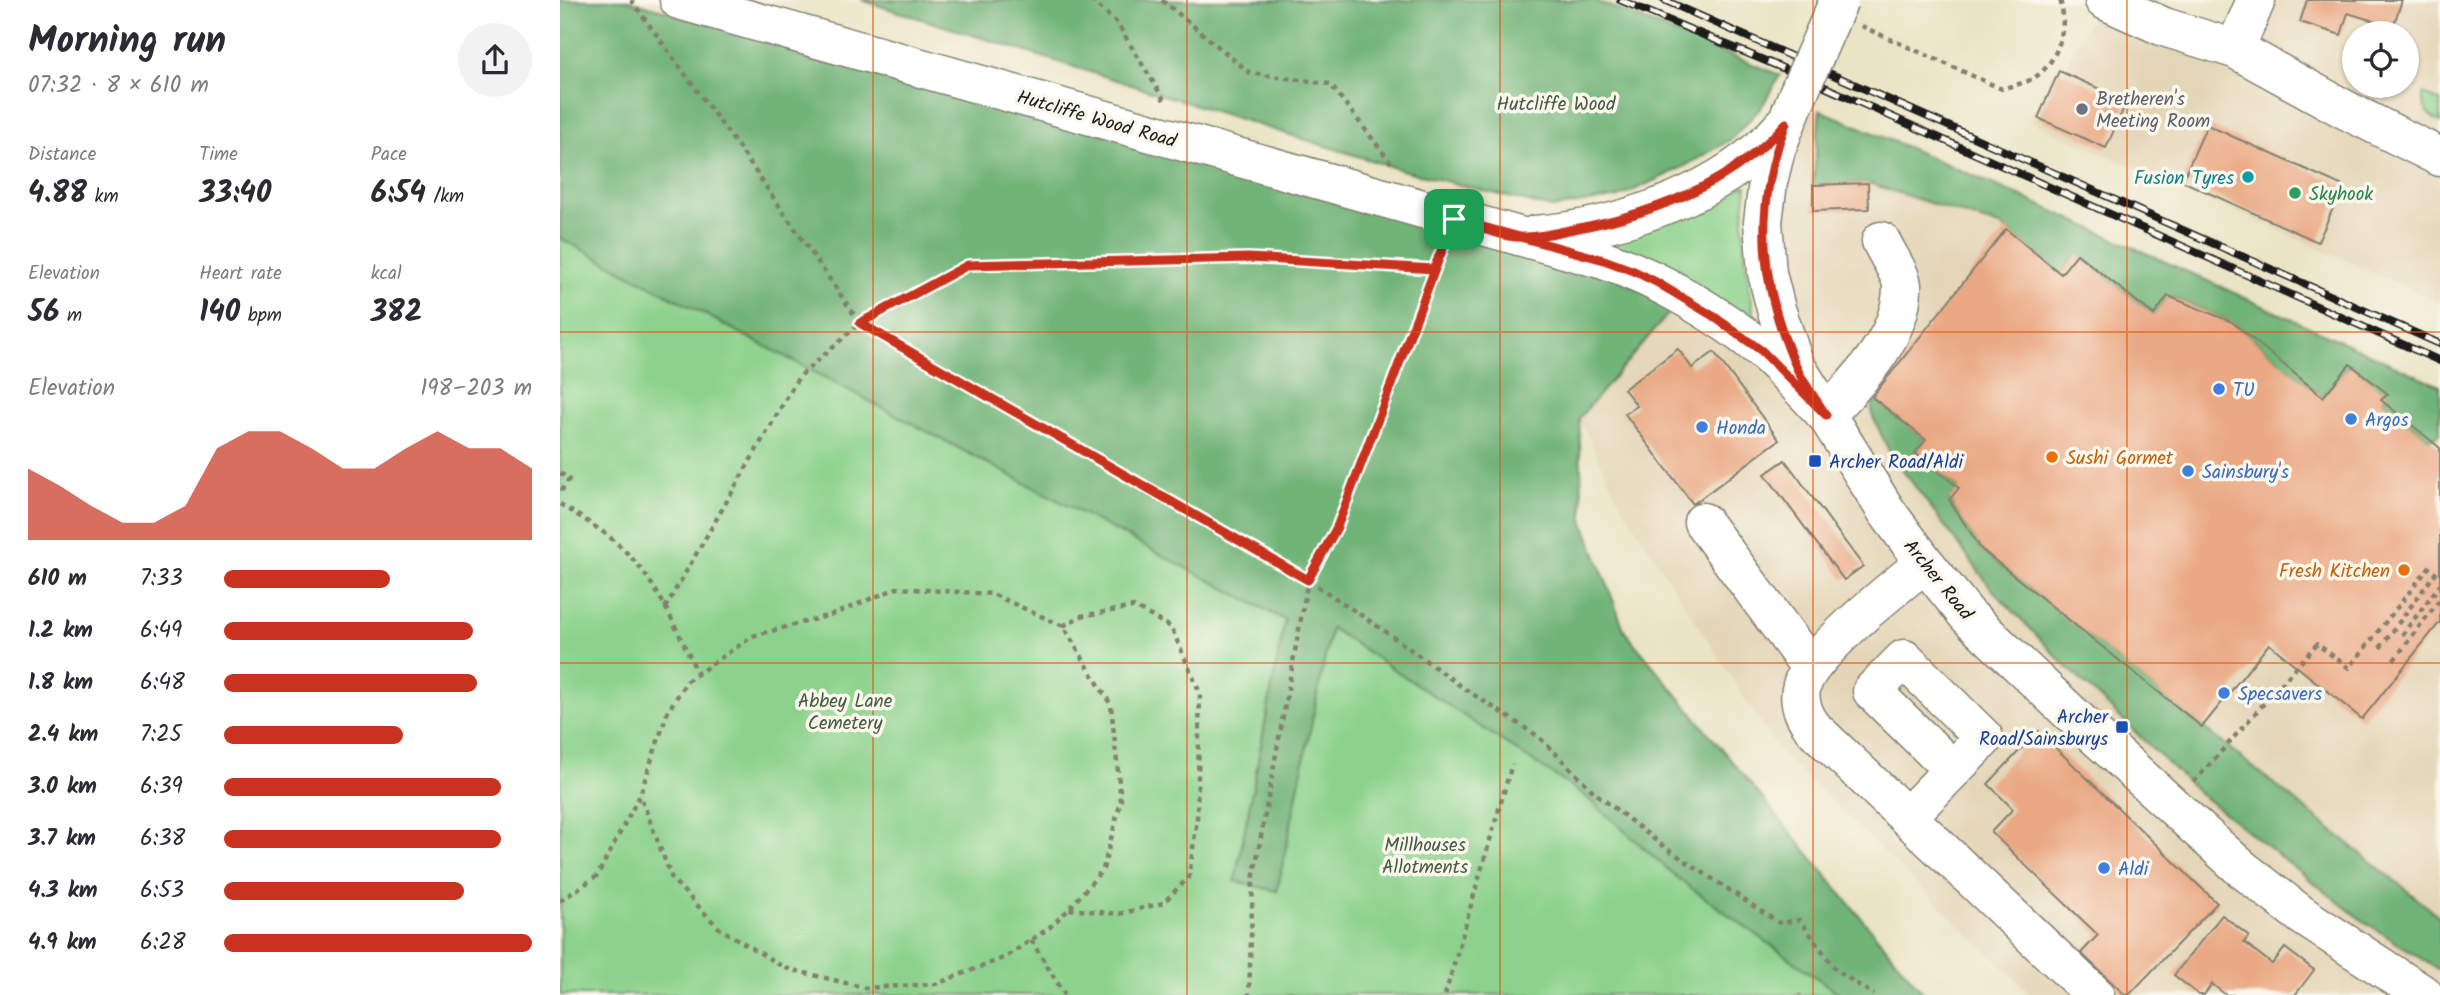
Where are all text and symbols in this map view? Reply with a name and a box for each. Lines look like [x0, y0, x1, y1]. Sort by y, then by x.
text: Morning run [28, 12, 226, 72]
map controls [2342, 21, 2419, 98]
button: locate [2342, 21, 2419, 98]
button: share [458, 23, 532, 97]
text: 07:32 · 8 × 610 m [28, 68, 209, 104]
street label: Hutcliffe Wood Road [1013, 83, 1180, 157]
place label: Bretheren's Meeting Room [2096, 85, 2210, 137]
park label: Hutcliffe Wood [1497, 90, 1616, 120]
marker: Bretheren's Meeting Room [2074, 101, 2090, 117]
text: Distance [28, 140, 96, 170]
text: Time [199, 140, 238, 170]
text: Pace [371, 140, 407, 170]
place label: Fusion Tyres [2134, 164, 2234, 194]
marker: Fusion Tyres [2240, 169, 2256, 185]
text: 4.88 [28, 170, 87, 218]
text: 33:40 [199, 170, 271, 218]
text: 6:54 [371, 170, 426, 218]
place label: Skyhook [2309, 180, 2373, 210]
text: km [87, 182, 119, 212]
text: /km [426, 182, 464, 212]
marker: Skyhook [2287, 185, 2303, 201]
pin [1424, 189, 1484, 249]
icon: arrive [1435, 200, 1473, 238]
text: Elevation [28, 259, 100, 289]
text: Heart rate [199, 259, 282, 289]
text: kcal [371, 259, 402, 289]
text: 56 [28, 289, 59, 337]
text: 140 [199, 289, 240, 337]
text: 382 [371, 289, 422, 337]
text: m [59, 301, 82, 331]
text: bpm [240, 301, 282, 331]
text: Elevation [28, 371, 115, 407]
text: 198–203 m [420, 371, 532, 407]
place label: TU [2233, 376, 2255, 406]
marker: TU [2211, 381, 2227, 397]
place label: Argos [2365, 406, 2409, 436]
marker: Argos [2343, 411, 2359, 427]
place label: Honda [1716, 414, 1766, 444]
marker: Honda [1694, 419, 1710, 435]
place label: Sushi Gormet [2066, 444, 2174, 474]
place label: Archer Road/Aldi [1829, 448, 1964, 478]
marker: Sushi Gormet [2044, 449, 2060, 465]
marker: Archer Road/Aldi [1807, 453, 1823, 469]
place label: Sainsbury's [2202, 458, 2289, 488]
marker: Sainsbury's [2180, 463, 2196, 479]
street label: Archer Road [1895, 533, 1980, 628]
place label: Fresh Kitchen [2279, 557, 2390, 587]
text: 610 m [28, 561, 87, 597]
text: 7:33 [140, 561, 183, 597]
marker: Fresh Kitchen [2396, 562, 2412, 578]
text: 1.2 km [28, 613, 93, 649]
text: 6:49 [140, 613, 182, 649]
text: 1.8 km [28, 665, 93, 701]
text: 6:48 [140, 665, 185, 701]
place label: Specsavers [2238, 680, 2322, 710]
marker: Specsavers [2216, 685, 2232, 701]
park label: Abbey Lane Cemetery [798, 687, 893, 739]
place label: Archer Road/Sainsburys [1979, 703, 2110, 755]
text: 2.4 km [28, 717, 98, 753]
text: 7:25 [140, 717, 182, 753]
marker: Archer Road/Sainsburys [2114, 719, 2130, 735]
text: 3.0 km [28, 769, 97, 805]
text: 6:39 [140, 769, 183, 805]
text: 3.7 km [28, 821, 96, 857]
text: 6:38 [140, 821, 185, 857]
park label: Millhouses Allotments [1382, 831, 1468, 883]
place label: Aldi [2118, 855, 2150, 885]
marker: Aldi [2096, 860, 2112, 876]
text: 4.3 km [28, 873, 98, 909]
text: 6:53 [140, 873, 184, 909]
text: 4.9 km [28, 925, 97, 961]
text: 6:28 [140, 925, 186, 961]

